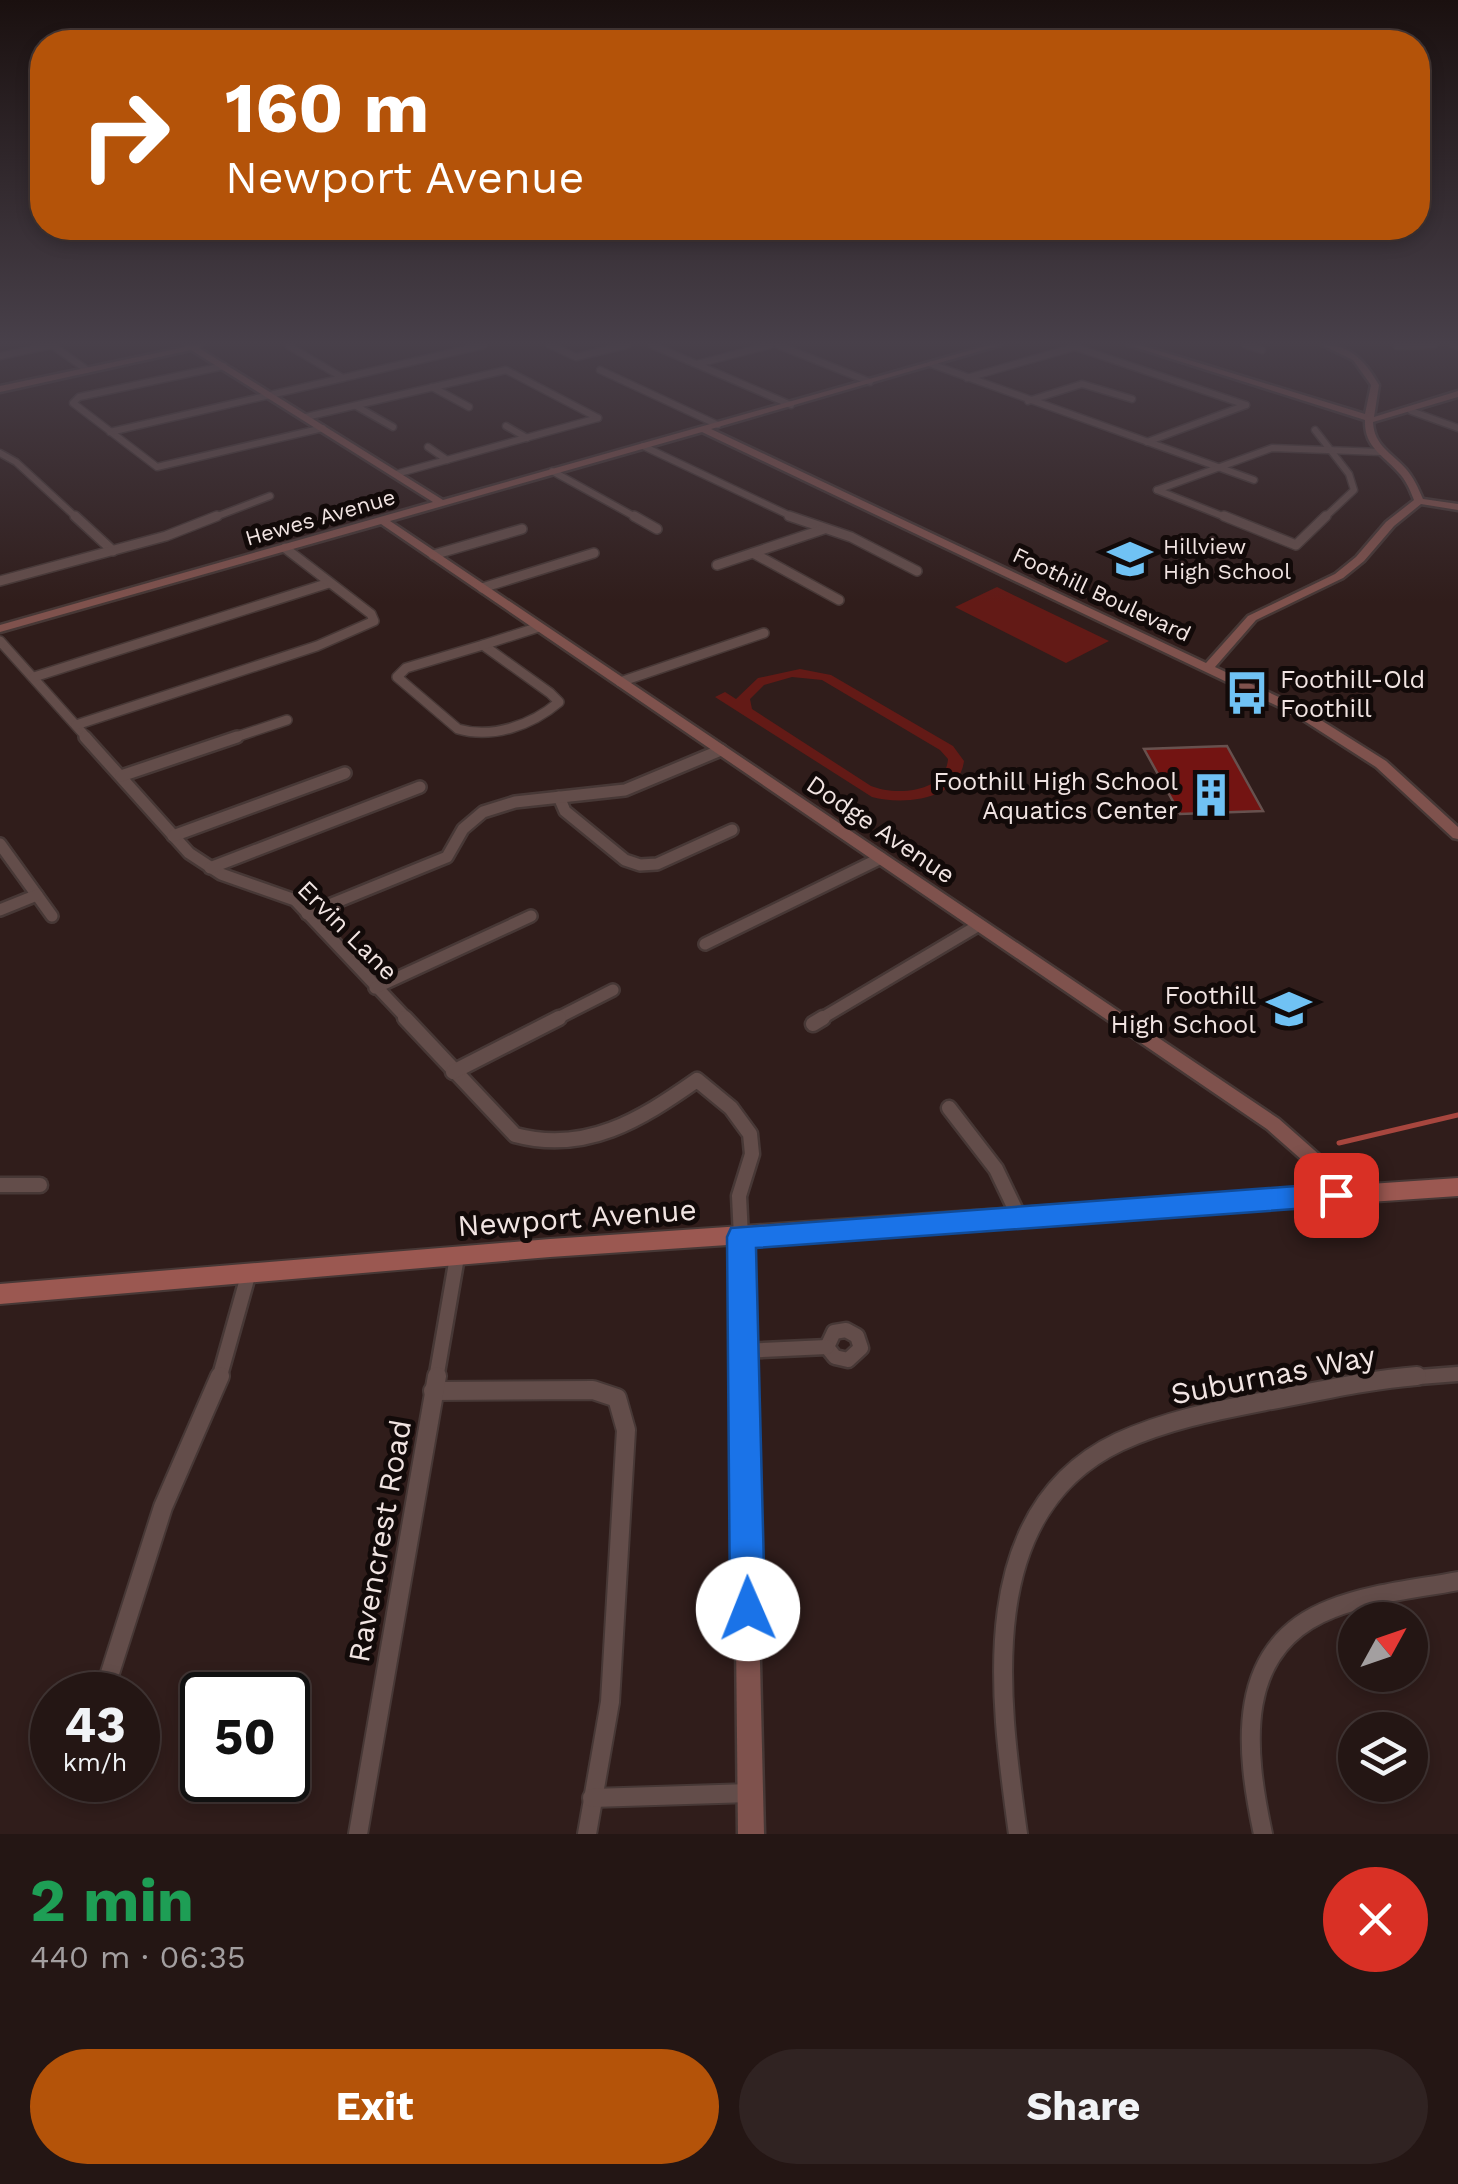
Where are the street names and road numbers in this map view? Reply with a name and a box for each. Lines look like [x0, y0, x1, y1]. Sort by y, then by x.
street label: Hewes Avenue [242, 484, 398, 551]
street label: Foothill Boulevard [1009, 542, 1195, 647]
street label: Dodge Avenue [801, 769, 960, 890]
street label: Ervin Lane [292, 875, 403, 986]
street label: Newport Avenue [456, 1192, 698, 1243]
street label: Suburnas Way [1168, 1337, 1378, 1411]
street label: Ravencrest Road [341, 1417, 418, 1665]

